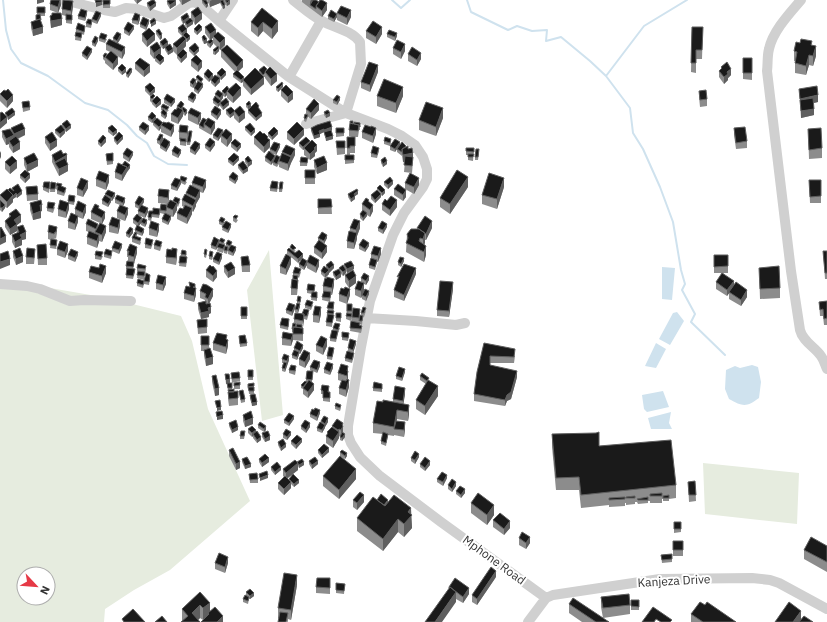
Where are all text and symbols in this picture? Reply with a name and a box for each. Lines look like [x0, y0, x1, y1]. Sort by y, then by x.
street label: Mphone Road [460, 532, 529, 587]
north arrow [16, 566, 56, 606]
street label: Kanjeza Drive [637, 571, 711, 590]
text: N [37, 584, 53, 597]

